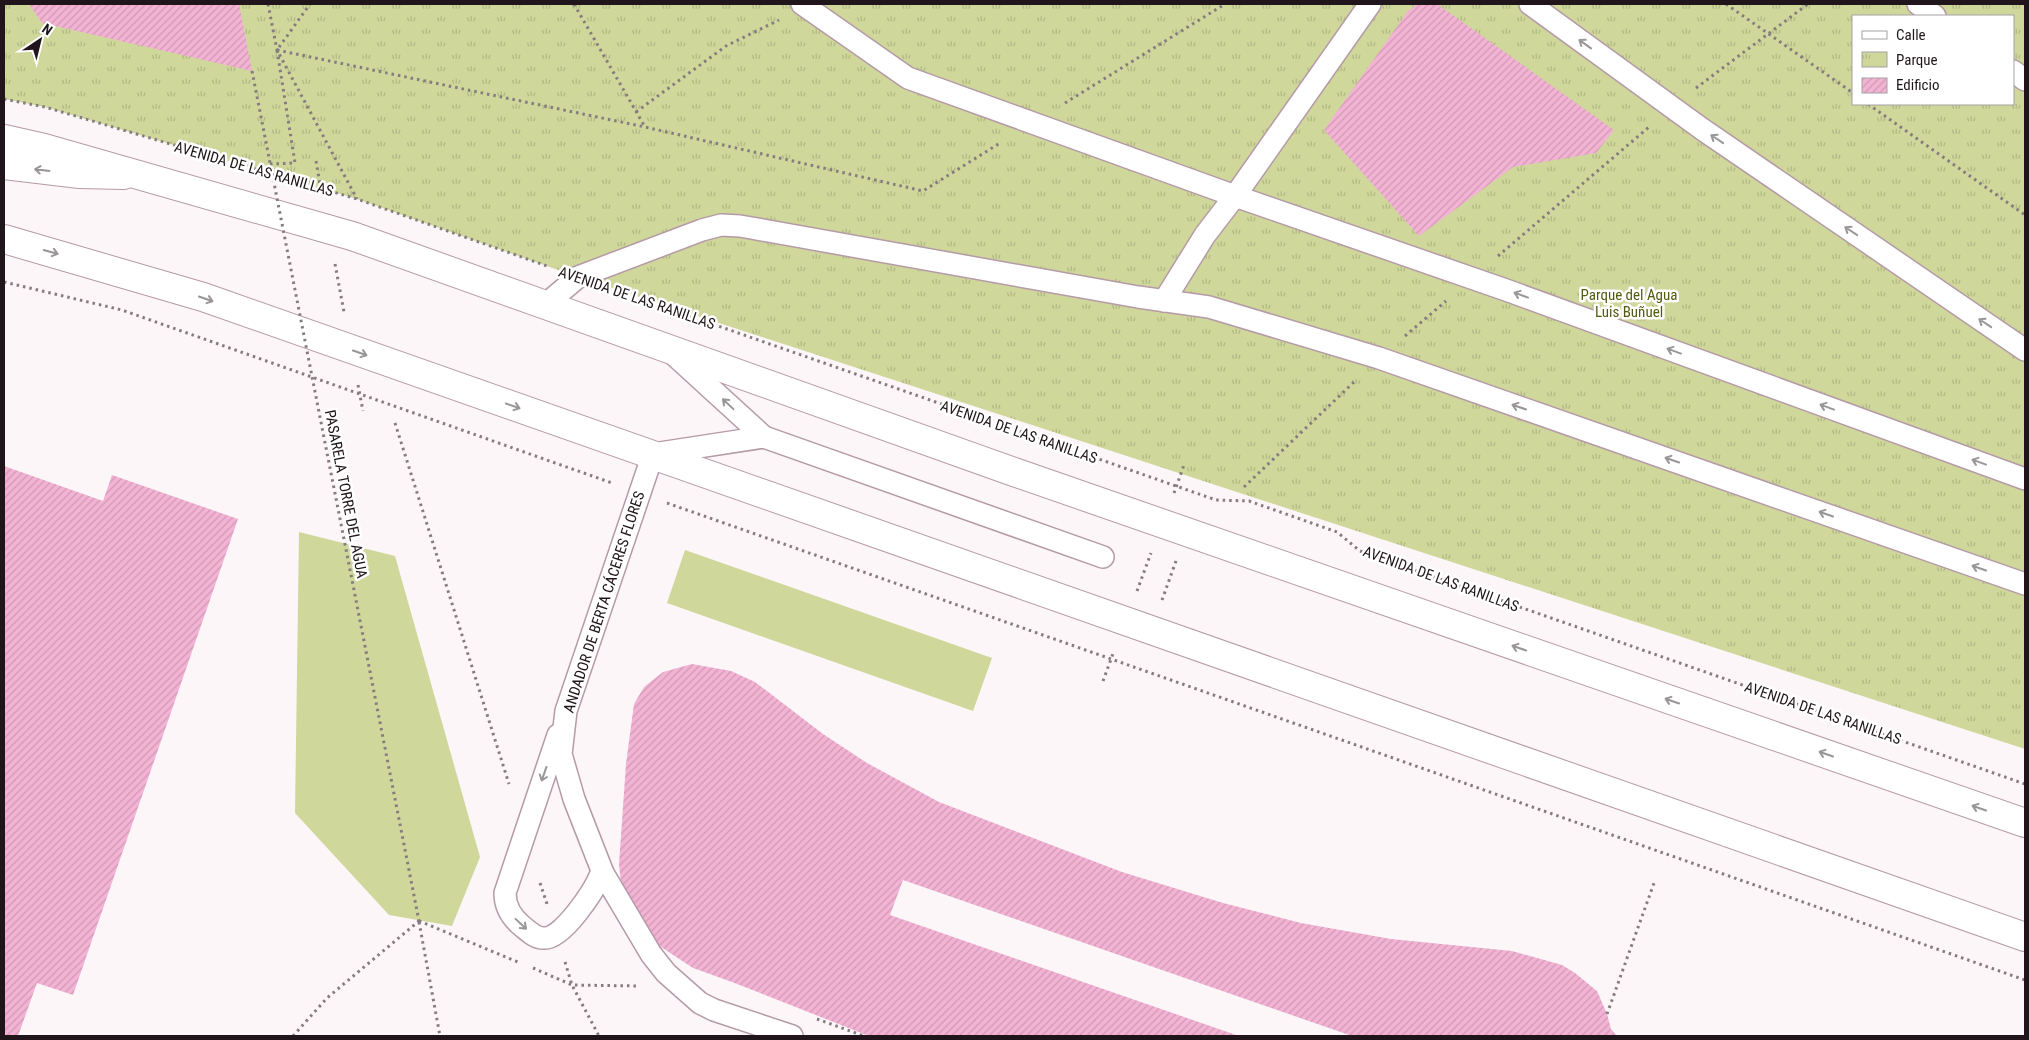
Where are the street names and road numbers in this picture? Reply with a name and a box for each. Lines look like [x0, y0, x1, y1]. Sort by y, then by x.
street label: AVENIDA DE LAS RANILLAS [172, 138, 336, 200]
street label: AVENIDA DE LAS RANILLAS [556, 263, 718, 333]
street label: AVENIDA DE LAS RANILLAS [938, 397, 1100, 467]
street label: PASARELA TORRE DEL AGUA [321, 408, 371, 580]
street label: ANDADOR DE BERTA CÁCERES FLORES [560, 489, 648, 715]
street label: AVENIDA DE LAS RANILLAS [1361, 542, 1522, 616]
street label: AVENIDA DE LAS RANILLAS [1742, 678, 1904, 748]

